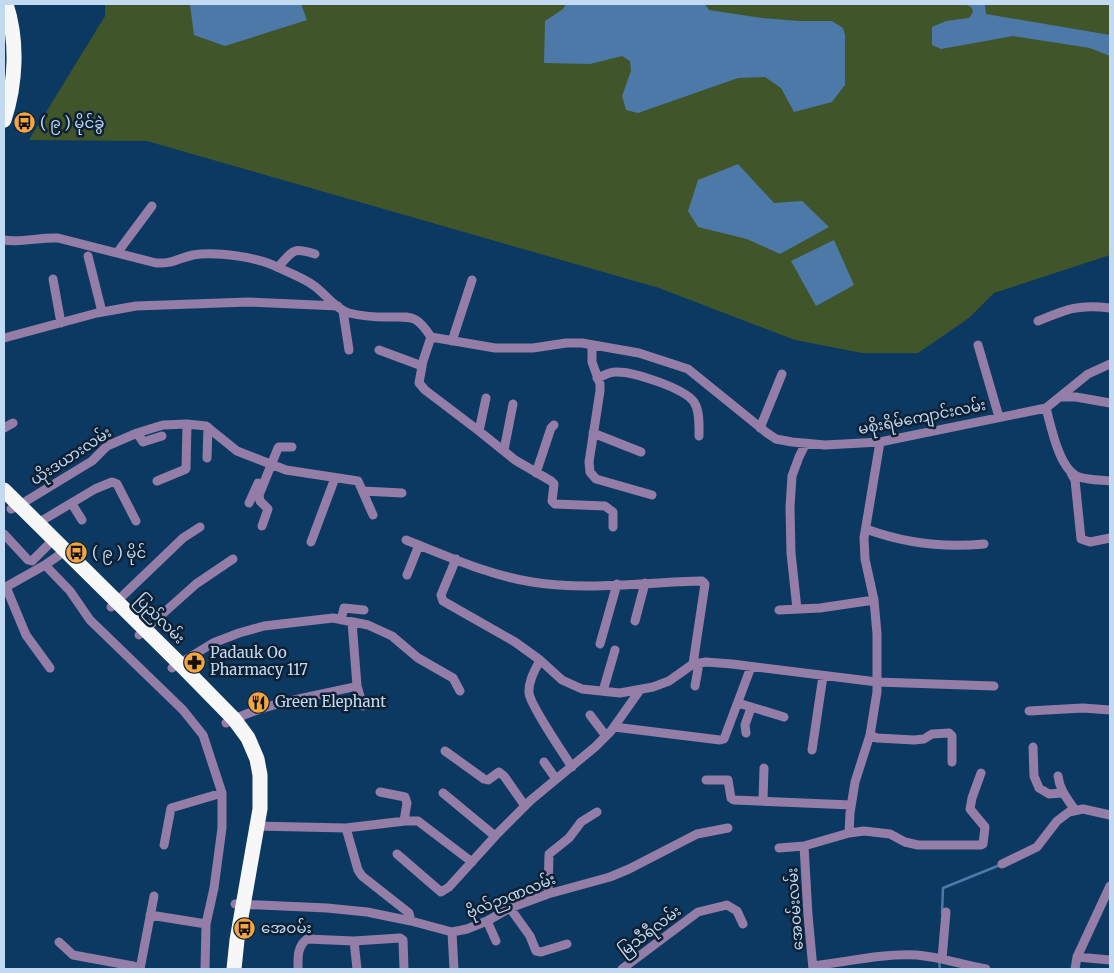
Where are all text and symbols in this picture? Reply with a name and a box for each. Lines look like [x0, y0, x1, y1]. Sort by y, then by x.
bus stop icon: ( ၉ ) မိုင်ခွဲ [12, 111, 36, 135]
place label: ( ၉ ) မိုင်ခွဲ [40, 113, 104, 135]
street label: မစိုးရိမ်ကျောင်းလမ်း [856, 395, 988, 441]
street label: ယိုးဒယားလမ်း [27, 422, 116, 491]
bus stop icon: ( ၉ ) မိုင် [64, 541, 88, 565]
place label: ( ၉ ) မိုင် [92, 543, 146, 565]
street label: ပြည်လမ်း [129, 590, 189, 650]
place label: Padauk Oo Pharmacy 117 [210, 643, 308, 679]
pharmacy icon: Padauk Oo Pharmacy 117 [182, 650, 206, 674]
restaurant icon: Green Elephant [247, 690, 271, 714]
place label: Green Elephant [275, 692, 386, 711]
street label: အေဝမ်းလမ်း [782, 867, 807, 951]
street label: ဗိုလ်ဉာဏလမ်း [463, 869, 559, 925]
street label: မြသီရီလမ်း [615, 901, 686, 963]
bus stop icon: အေဝမ်း [233, 916, 257, 940]
place label: အေဝမ်း [261, 918, 312, 937]

